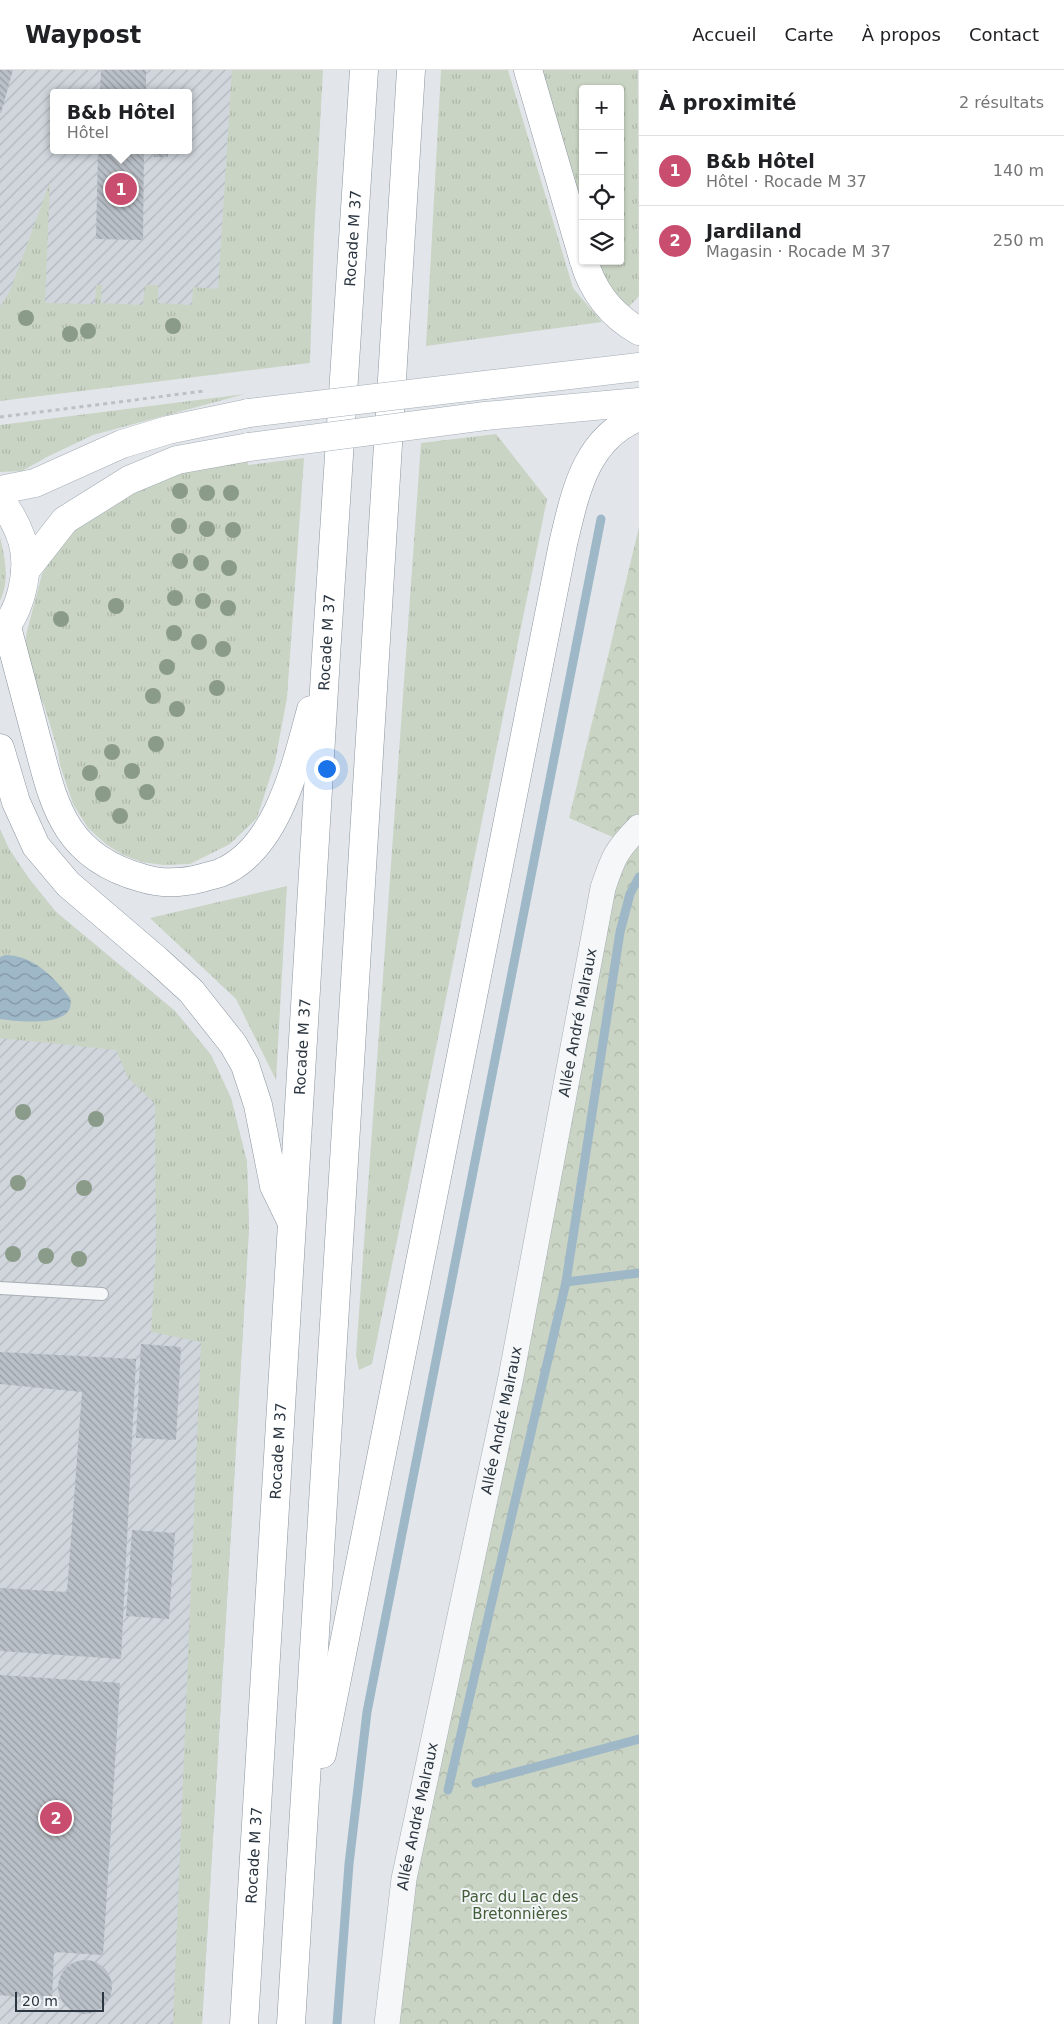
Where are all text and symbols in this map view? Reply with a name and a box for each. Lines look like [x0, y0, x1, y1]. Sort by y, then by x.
text: Waypost [25, 21, 141, 49]
text: Accueil [692, 24, 757, 45]
text: Carte [785, 24, 834, 45]
text: À propos [862, 24, 941, 45]
text: Contact [969, 24, 1039, 45]
map controls [579, 85, 624, 265]
button: + [579, 85, 624, 130]
popup [50, 89, 192, 154]
text: À proximité [659, 91, 796, 115]
text: 2 résultats [959, 93, 1044, 112]
text: B&b Hôtel [67, 101, 175, 123]
text: Hôtel [67, 123, 109, 142]
button: − [579, 130, 624, 175]
text: B&b Hôtel [706, 150, 815, 172]
text: 1 [669, 161, 681, 180]
text: 140 m [993, 161, 1044, 180]
pin: 1 [105, 170, 137, 208]
text: Hôtel · Rocade M 37 [706, 172, 867, 191]
button: locate [579, 175, 624, 220]
street label: Rocade M 37 [341, 189, 365, 287]
button: layers [579, 220, 624, 265]
text: Jardiland [706, 220, 802, 242]
text: 2 [669, 231, 681, 250]
text: 250 m [993, 231, 1044, 250]
text: Magasin · Rocade M 37 [706, 242, 891, 261]
street label: Rocade M 37 [315, 594, 339, 691]
your location [314, 756, 340, 782]
street label: Allée André Malraux [555, 946, 601, 1098]
street label: Rocade M 37 [291, 998, 314, 1096]
street label: Allée André Malraux [477, 1344, 526, 1496]
street label: Rocade M 37 [266, 1402, 290, 1500]
street label: Allée André Malraux [394, 1741, 442, 1892]
pin: 2 [40, 1799, 72, 1837]
street label: Rocade M 37 [242, 1806, 266, 1904]
park label: Parc du Lac des Bretonnières [461, 1888, 579, 1923]
scale bar [15, 1989, 104, 2012]
text: 20 m [22, 1993, 58, 2009]

